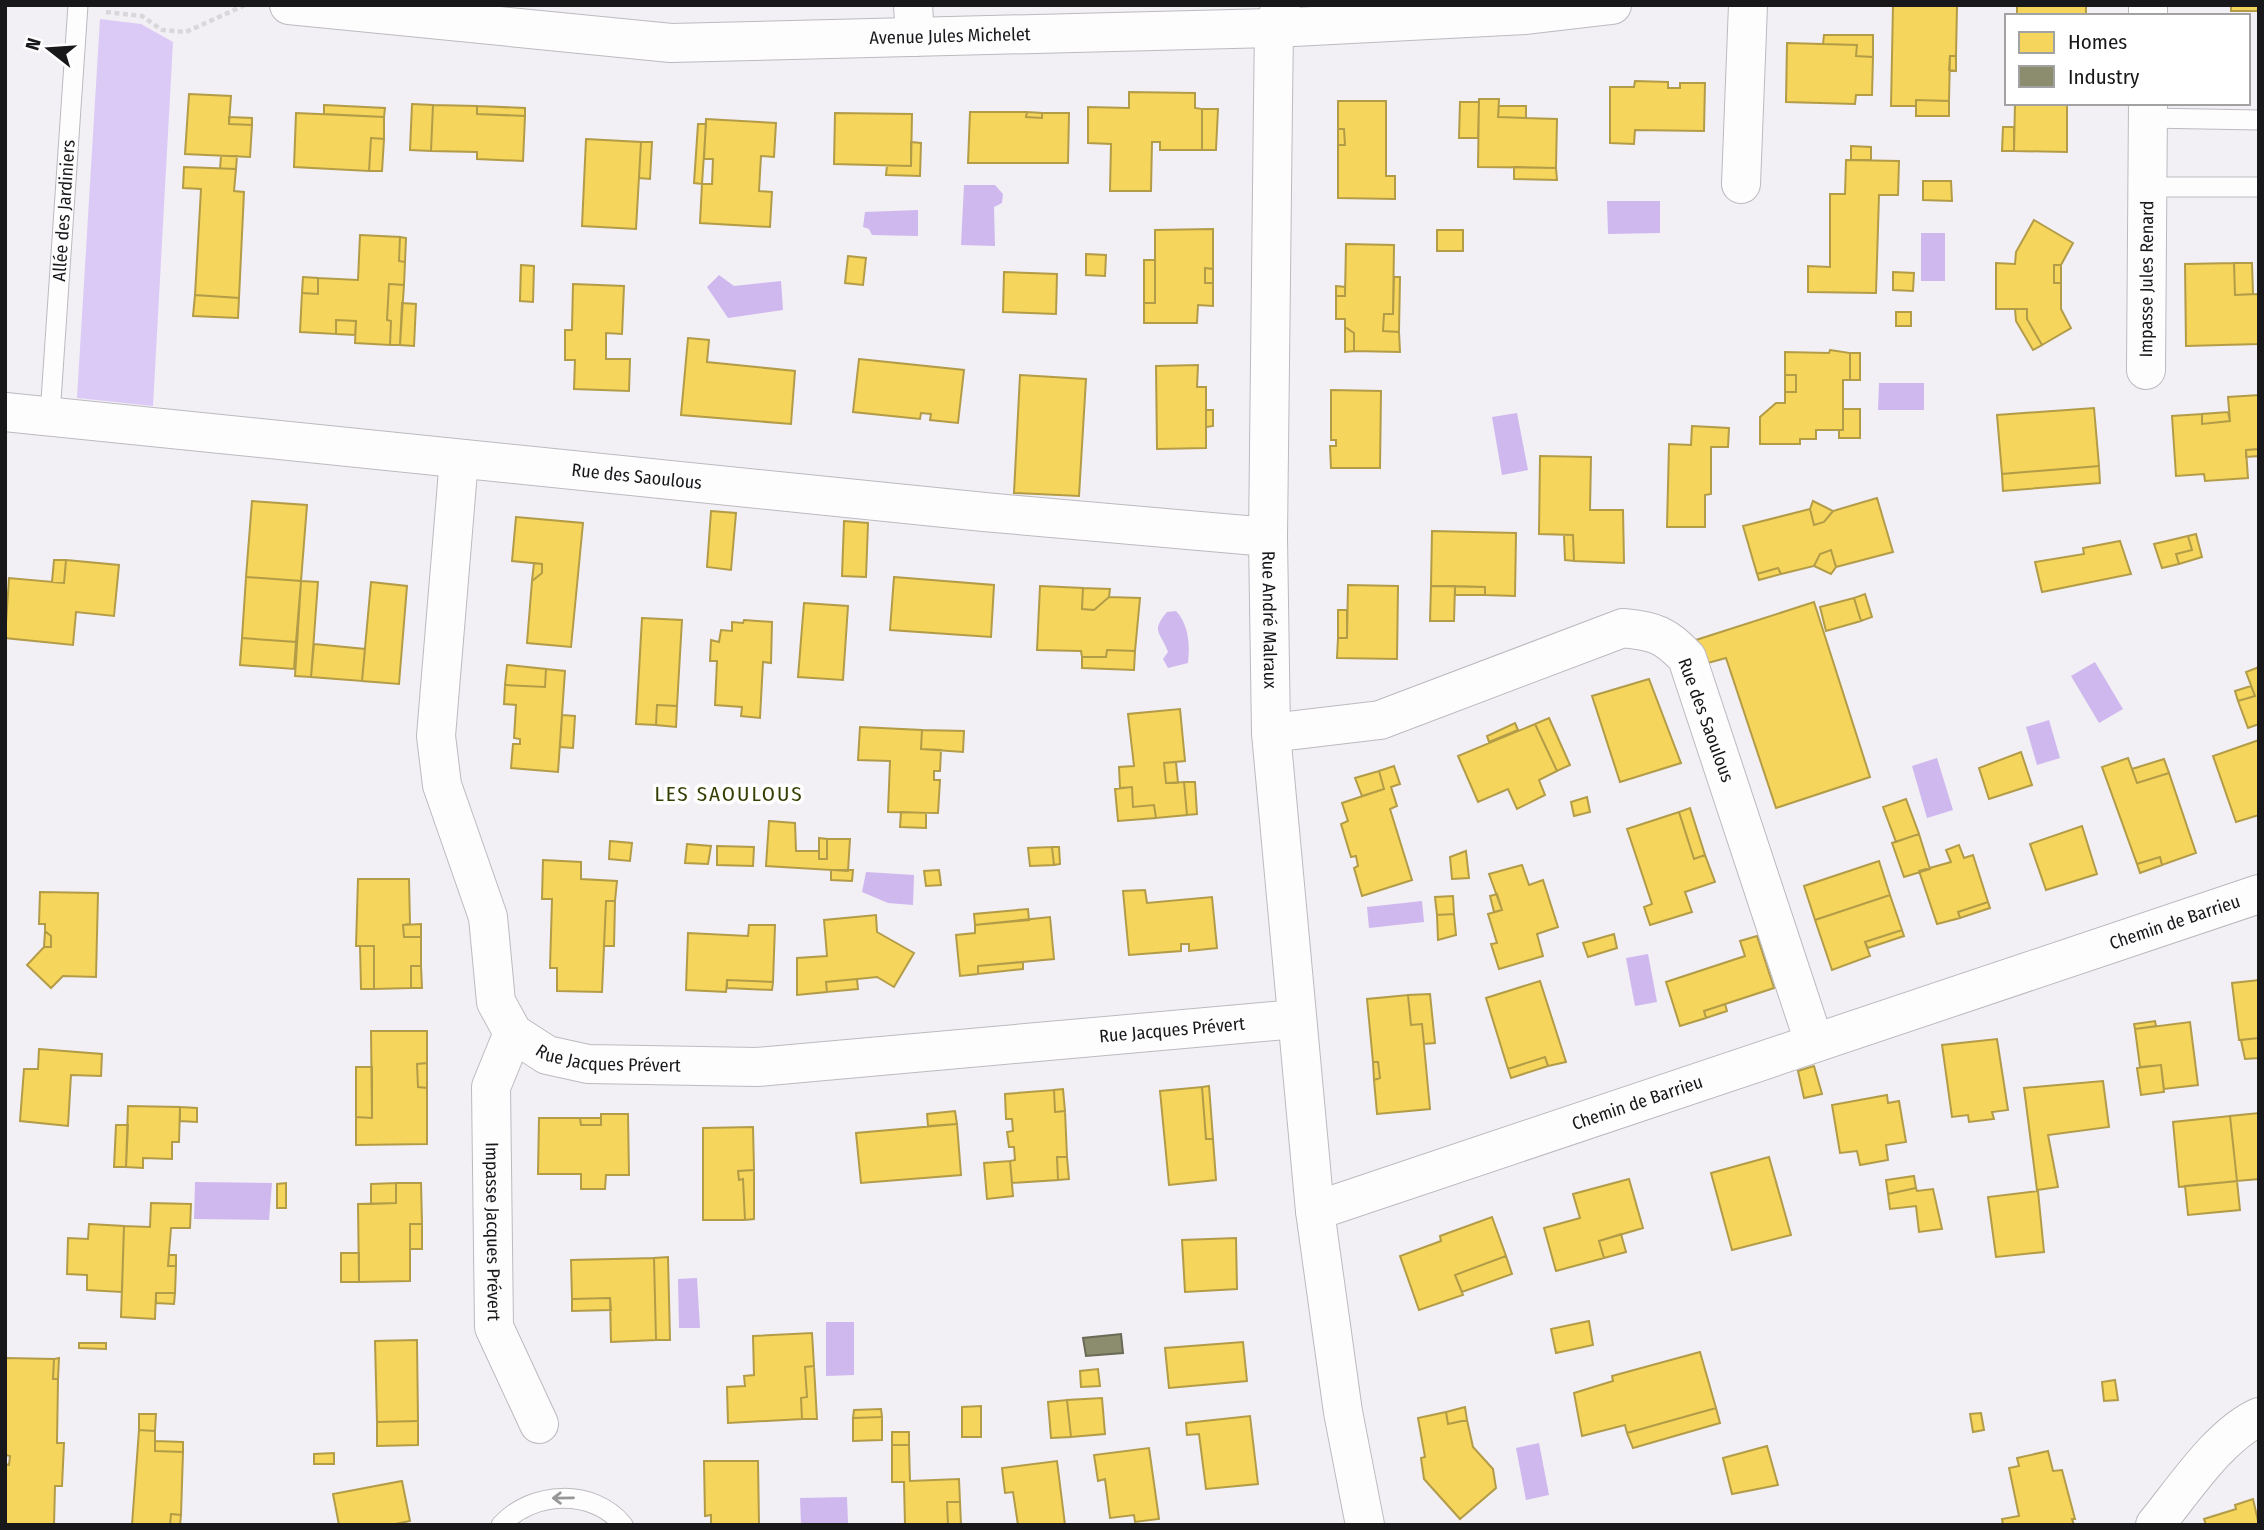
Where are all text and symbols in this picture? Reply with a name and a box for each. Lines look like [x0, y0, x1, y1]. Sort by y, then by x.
north arrow [14, 14, 84, 84]
legend [2005, 14, 2250, 105]
street label: Avenue Jules Michelet [869, 23, 1031, 49]
text: Homes [2068, 29, 2127, 55]
text: N [21, 35, 46, 53]
text: Industry [2068, 64, 2140, 90]
street label: Allée des Jardiniers [48, 139, 80, 282]
street label: Impasse Jules Renard [2135, 200, 2158, 358]
street label: Rue des Saoulous [571, 459, 703, 494]
street label: Rue André Malraux [1257, 551, 1281, 689]
street label: Rue des Saoulous [1673, 655, 1739, 785]
district label: LES SAOULOUS [654, 781, 804, 807]
street label: Chemin de Barrieu [2107, 890, 2243, 954]
street label: Rue Jacques Prévert [1098, 1013, 1246, 1047]
street label: Rue Jacques Prévert [531, 1040, 681, 1077]
street label: Chemin de Barrieu [1569, 1071, 1705, 1135]
street label: Impasse Jacques Prévert [481, 1142, 505, 1321]
one-way arrow [552, 1491, 575, 1505]

